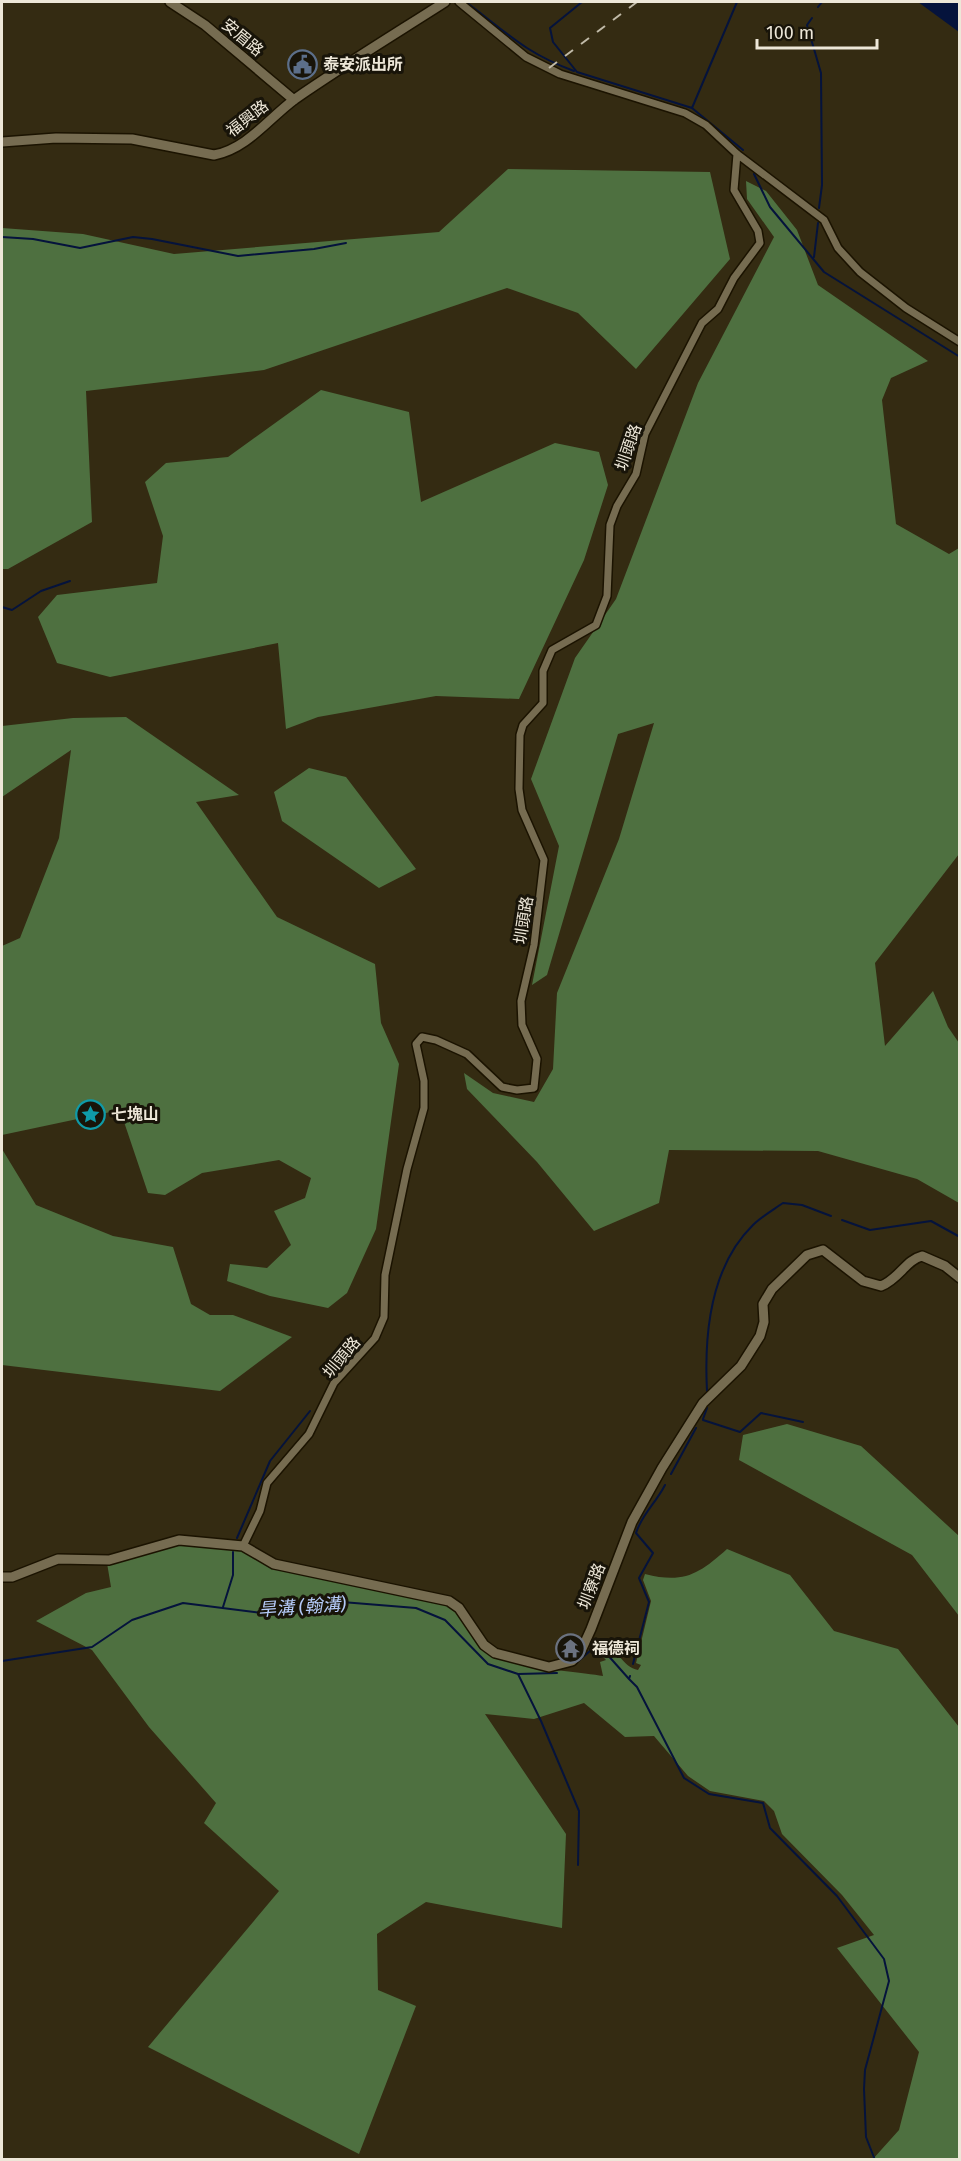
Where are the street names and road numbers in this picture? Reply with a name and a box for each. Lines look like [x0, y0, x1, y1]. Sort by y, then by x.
street label: 安眉路 [218, 15, 267, 60]
street label: 福興路 [223, 96, 272, 141]
street label: 圳頭路 [612, 421, 645, 473]
street label: 圳頭路 [510, 895, 537, 945]
street label: 圳頭路 [319, 1333, 364, 1382]
street label: 圳寮路 [574, 1560, 609, 1612]

